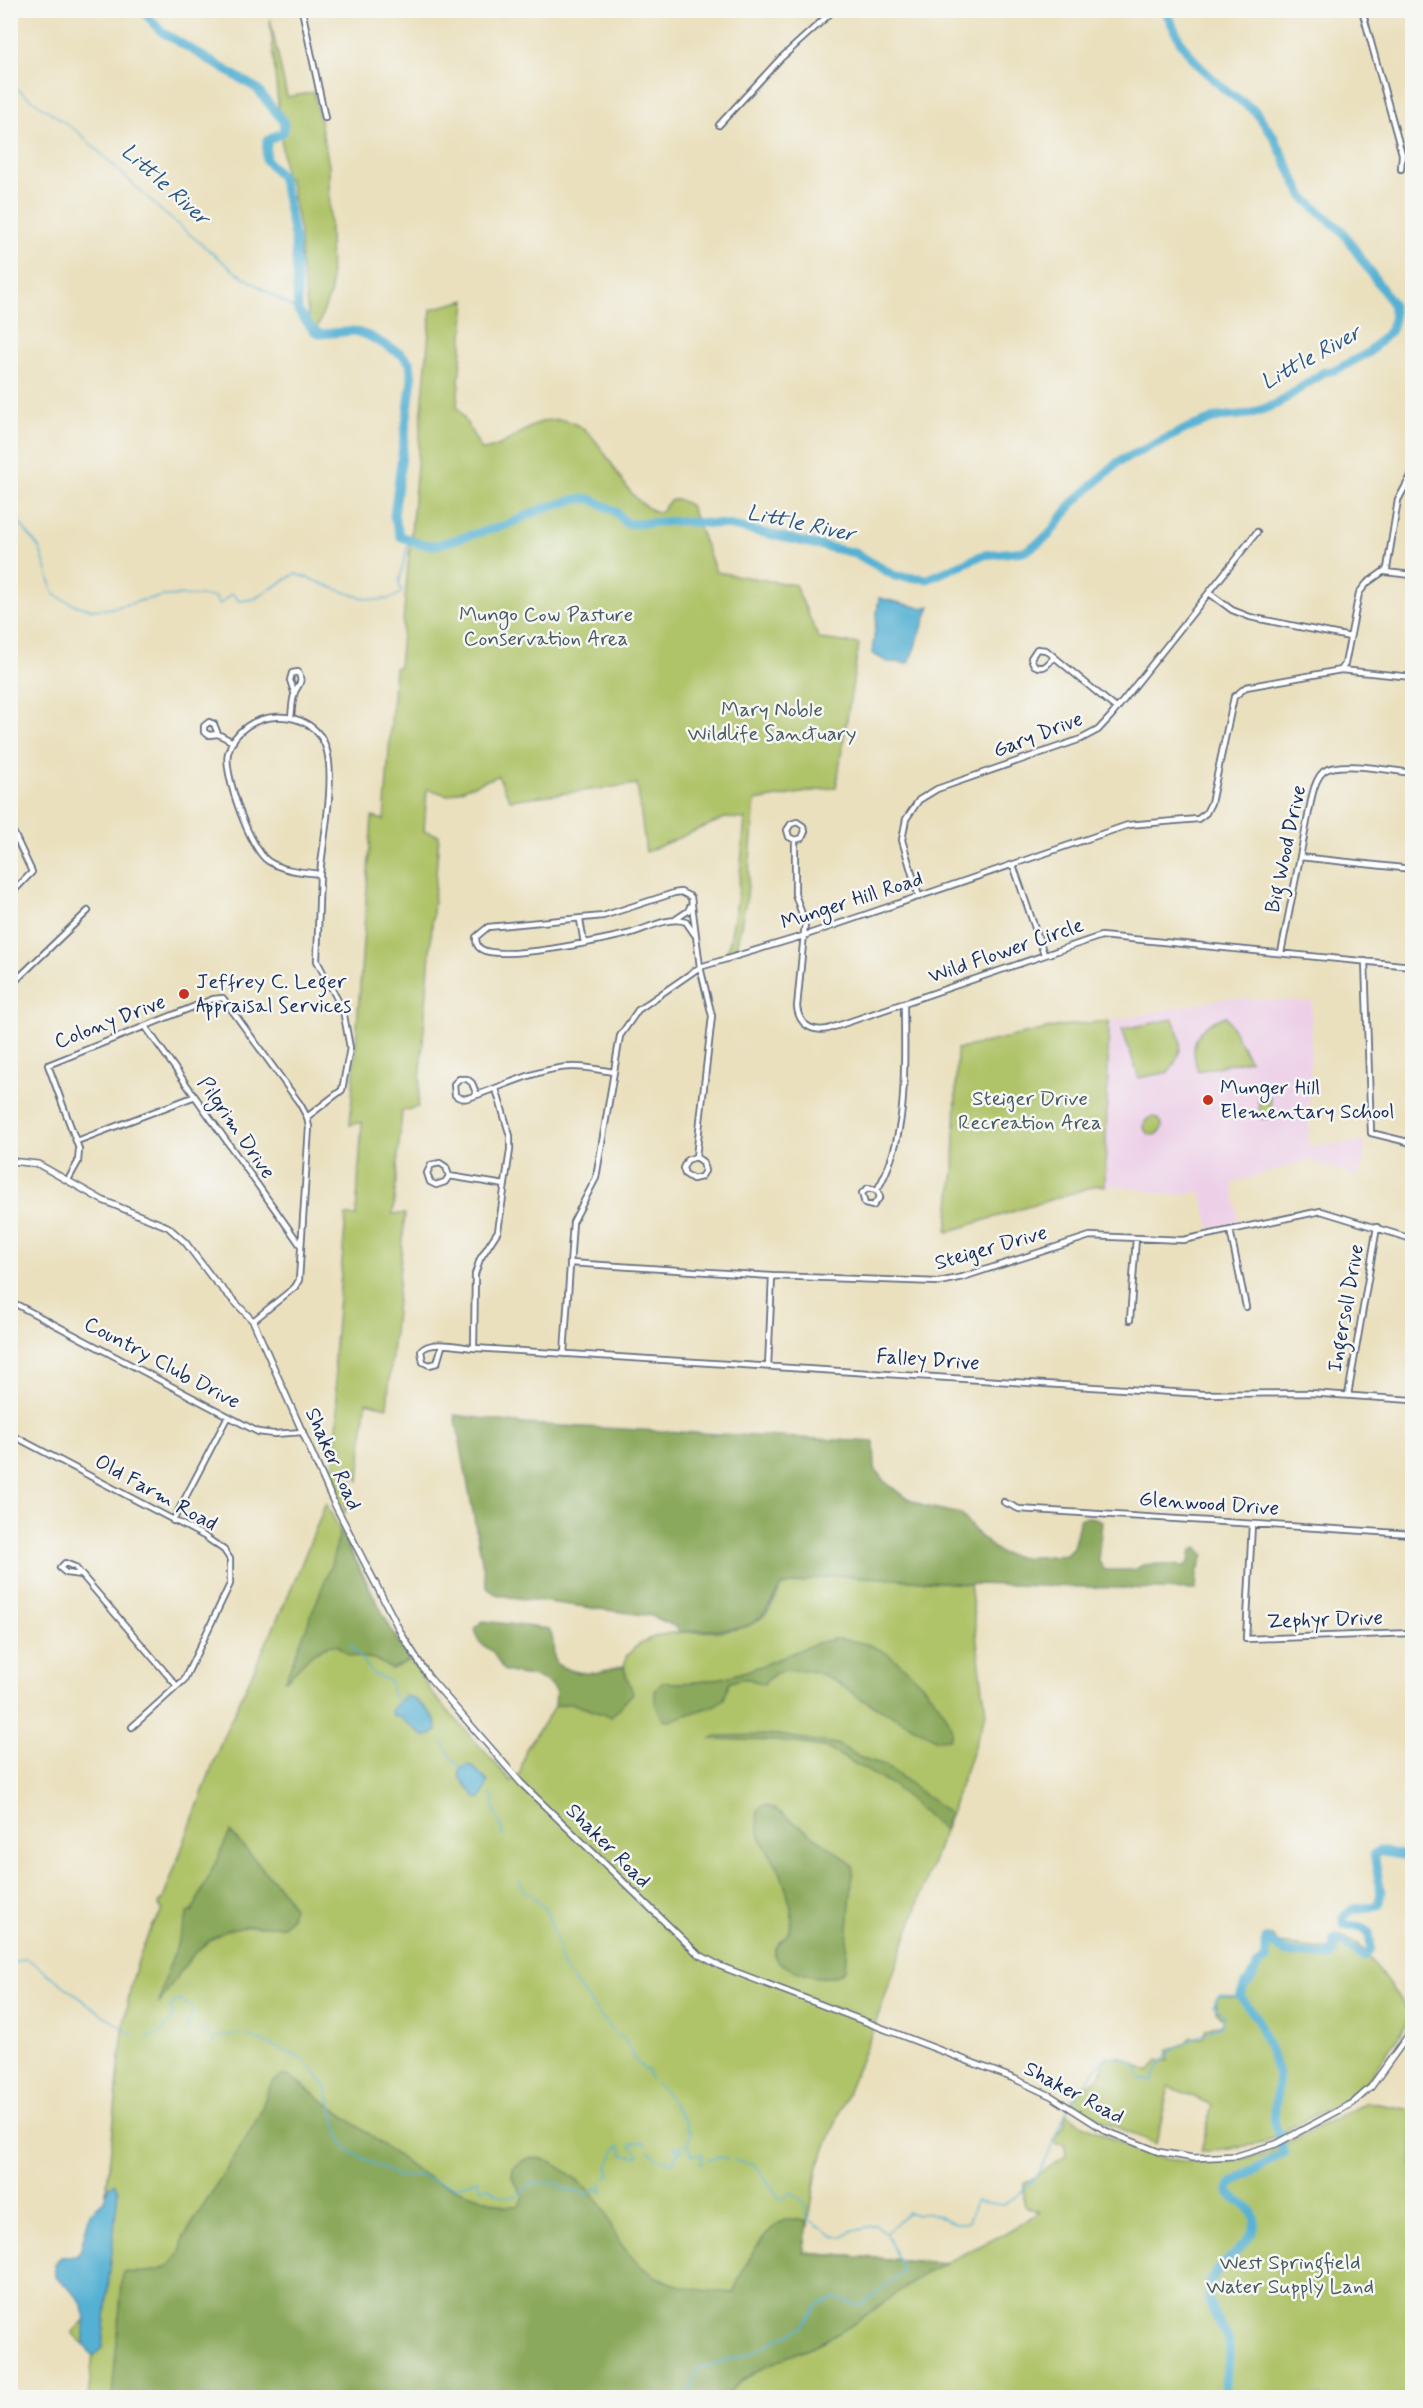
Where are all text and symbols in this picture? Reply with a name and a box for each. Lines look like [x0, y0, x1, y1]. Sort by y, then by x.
water label: Little River [115, 138, 217, 234]
water label: Little River [1256, 318, 1368, 397]
water label: Little River [744, 499, 860, 550]
park label: Mungo Cow Pasture Conservation Area [459, 601, 633, 653]
park label: Mary Noble Wildlife Sanctuary [687, 696, 857, 748]
street label: Gary Drive [989, 705, 1087, 765]
street label: Big Wood Drive [1259, 783, 1315, 916]
street label: Munger Hill Road [777, 865, 927, 938]
street label: Wild Flower Circle [925, 911, 1087, 991]
place label: Jeffrey C. Leger Appraisal Services [196, 968, 352, 1021]
marker: Jeffrey C. Leger Appraisal Services [177, 987, 191, 1001]
street label: Colony Drive [50, 988, 170, 1056]
street label: Pilgrim Drive [190, 1071, 282, 1185]
place label: Munger Hill Elementary School [1220, 1074, 1395, 1126]
park label: Steiger Drive Recreation Area [958, 1085, 1102, 1137]
marker: Munger Hill Elementary School [1201, 1093, 1215, 1107]
street label: Steiger Drive [932, 1219, 1050, 1277]
street label: Ingersoll Drive [1321, 1242, 1373, 1374]
street label: Country Club Drive [79, 1310, 245, 1416]
street label: Falley Drive [875, 1342, 981, 1378]
street label: Shaker Road [298, 1403, 368, 1515]
street label: Old Farm Road [90, 1448, 222, 1538]
street label: Glenwood Drive [1138, 1485, 1280, 1523]
street label: Zephyr Drive [1266, 1604, 1384, 1636]
street label: Shaker Road [559, 1797, 657, 1895]
street label: Shaker Road [1019, 2055, 1129, 2131]
park label: West Springfield Water Supply Land [1206, 2249, 1374, 2301]

